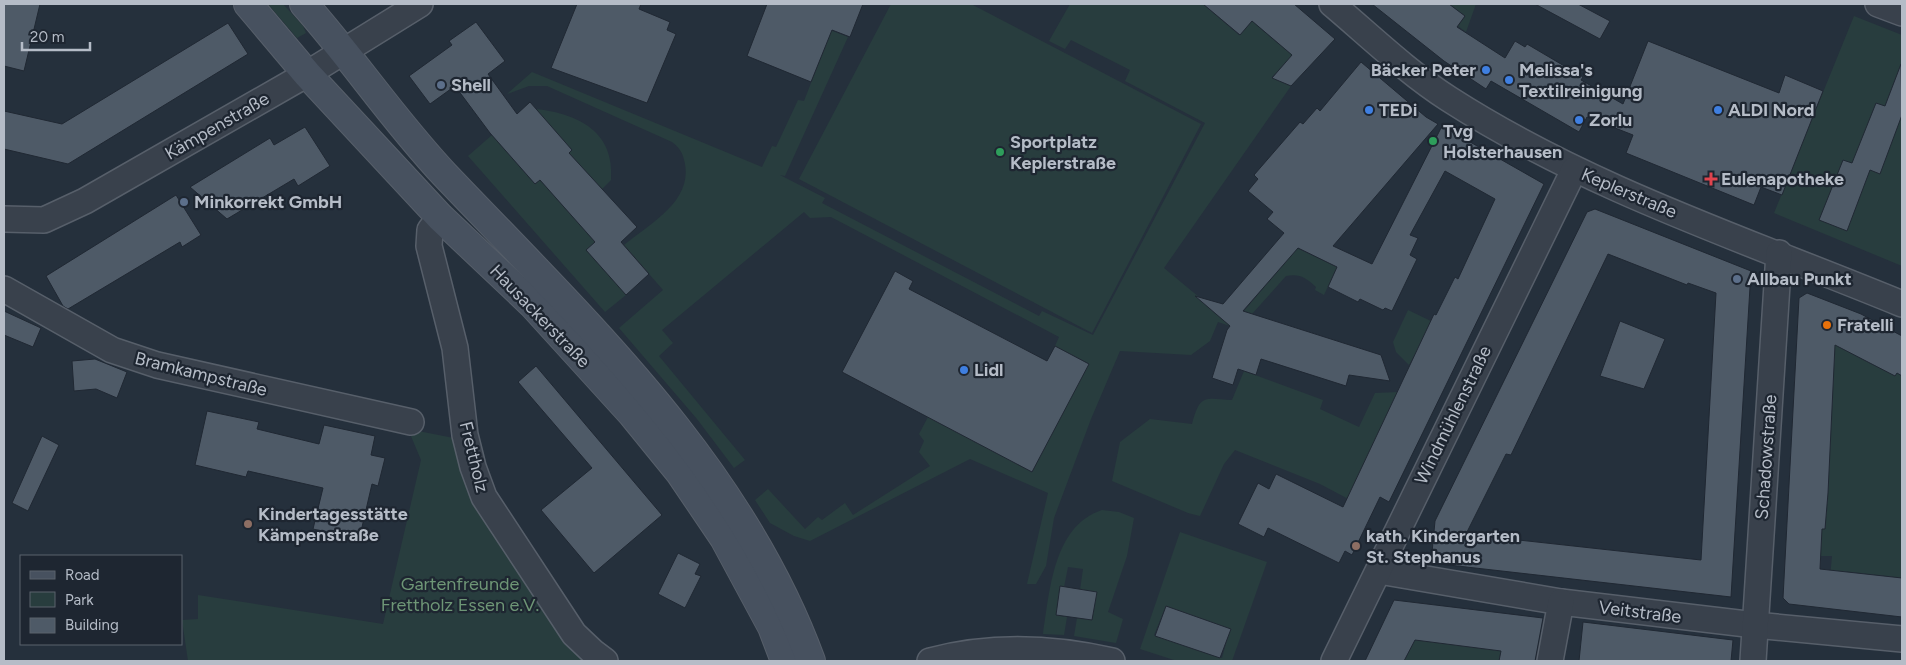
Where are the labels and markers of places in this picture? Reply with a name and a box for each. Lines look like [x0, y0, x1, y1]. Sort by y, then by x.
place label: Bäcker Peter [1371, 59, 1476, 81]
place label: Melissa's Textilreinigung [1519, 59, 1643, 102]
marker: Bäcker Peter [1480, 64, 1492, 76]
place label: Shell [451, 74, 491, 96]
marker: Melissa's Textilreinigung [1503, 74, 1515, 86]
marker: Shell [435, 79, 447, 91]
place label: TEDi [1379, 99, 1417, 121]
place label: ALDI Nord [1728, 99, 1815, 121]
marker: TEDi [1363, 104, 1375, 116]
marker: ALDI Nord [1712, 104, 1724, 116]
place label: Zorlu [1589, 109, 1632, 131]
marker: Zorlu [1573, 114, 1585, 126]
place label: Tvg Holsterhausen [1443, 120, 1562, 163]
place label: Sportplatz Keplerstraße [1010, 131, 1116, 174]
marker: Tvg Holsterhausen [1427, 135, 1439, 147]
marker: Sportplatz Keplerstraße [994, 146, 1006, 158]
place label: Eulenapotheke [1721, 168, 1844, 190]
marker: Eulenapotheke [1705, 173, 1717, 185]
place label: Minkorrekt GmbH [194, 191, 342, 213]
marker: Minkorrekt GmbH [178, 196, 190, 208]
place label: Allbau Punkt [1747, 268, 1852, 290]
marker: Allbau Punkt [1731, 273, 1743, 285]
place label: Fratelli [1837, 314, 1894, 336]
marker: Fratelli [1821, 319, 1833, 331]
place label: Lidl [974, 359, 1004, 381]
marker: Lidl [958, 364, 970, 376]
place label: Kindertagesstätte Kämpenstraße [258, 503, 408, 546]
marker: Kindertagesstätte Kämpenstraße [242, 518, 254, 530]
place label: kath. Kindergarten St. Stephanus [1366, 525, 1520, 568]
marker: kath. Kindergarten St. Stephanus [1350, 540, 1362, 552]

